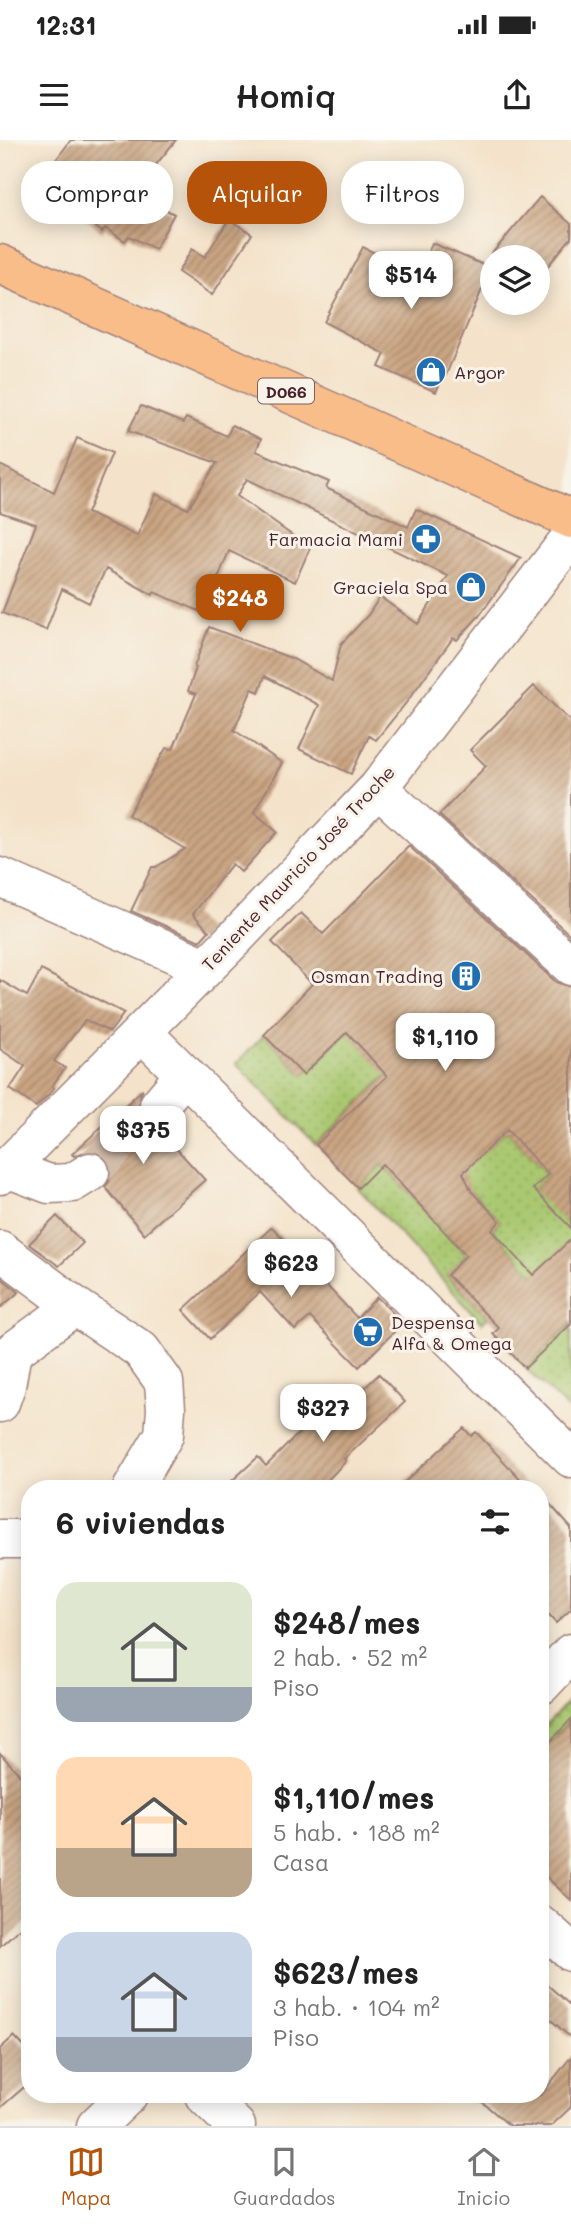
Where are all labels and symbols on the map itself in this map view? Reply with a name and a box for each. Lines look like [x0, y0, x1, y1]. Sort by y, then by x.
pin: $514 [370, 251, 452, 311]
shop icon: Argor [414, 355, 448, 389]
place label: Argor [454, 360, 506, 384]
road number: D066 [258, 378, 314, 404]
pharmacy icon: Farmacia Mami [409, 522, 443, 556]
place label: Farmacia Mami [269, 527, 403, 551]
shop icon: Graciela Spa [454, 570, 488, 604]
pin: $248 [199, 574, 281, 634]
place label: Graciela Spa [333, 575, 448, 599]
street label: Teniente Mauricio José Troche [196, 760, 400, 976]
building icon: Osman Trading [449, 959, 483, 993]
place label: Osman Trading [311, 964, 443, 988]
pin: $1,110 [388, 1014, 502, 1073]
pin: $375 [102, 1107, 184, 1166]
pin: $623 [250, 1240, 332, 1299]
place label: Despensa Alfa & Omega [391, 1310, 512, 1355]
supermarket icon: Despensa Alfa & Omega [351, 1315, 385, 1349]
pin: $327 [282, 1384, 364, 1444]

